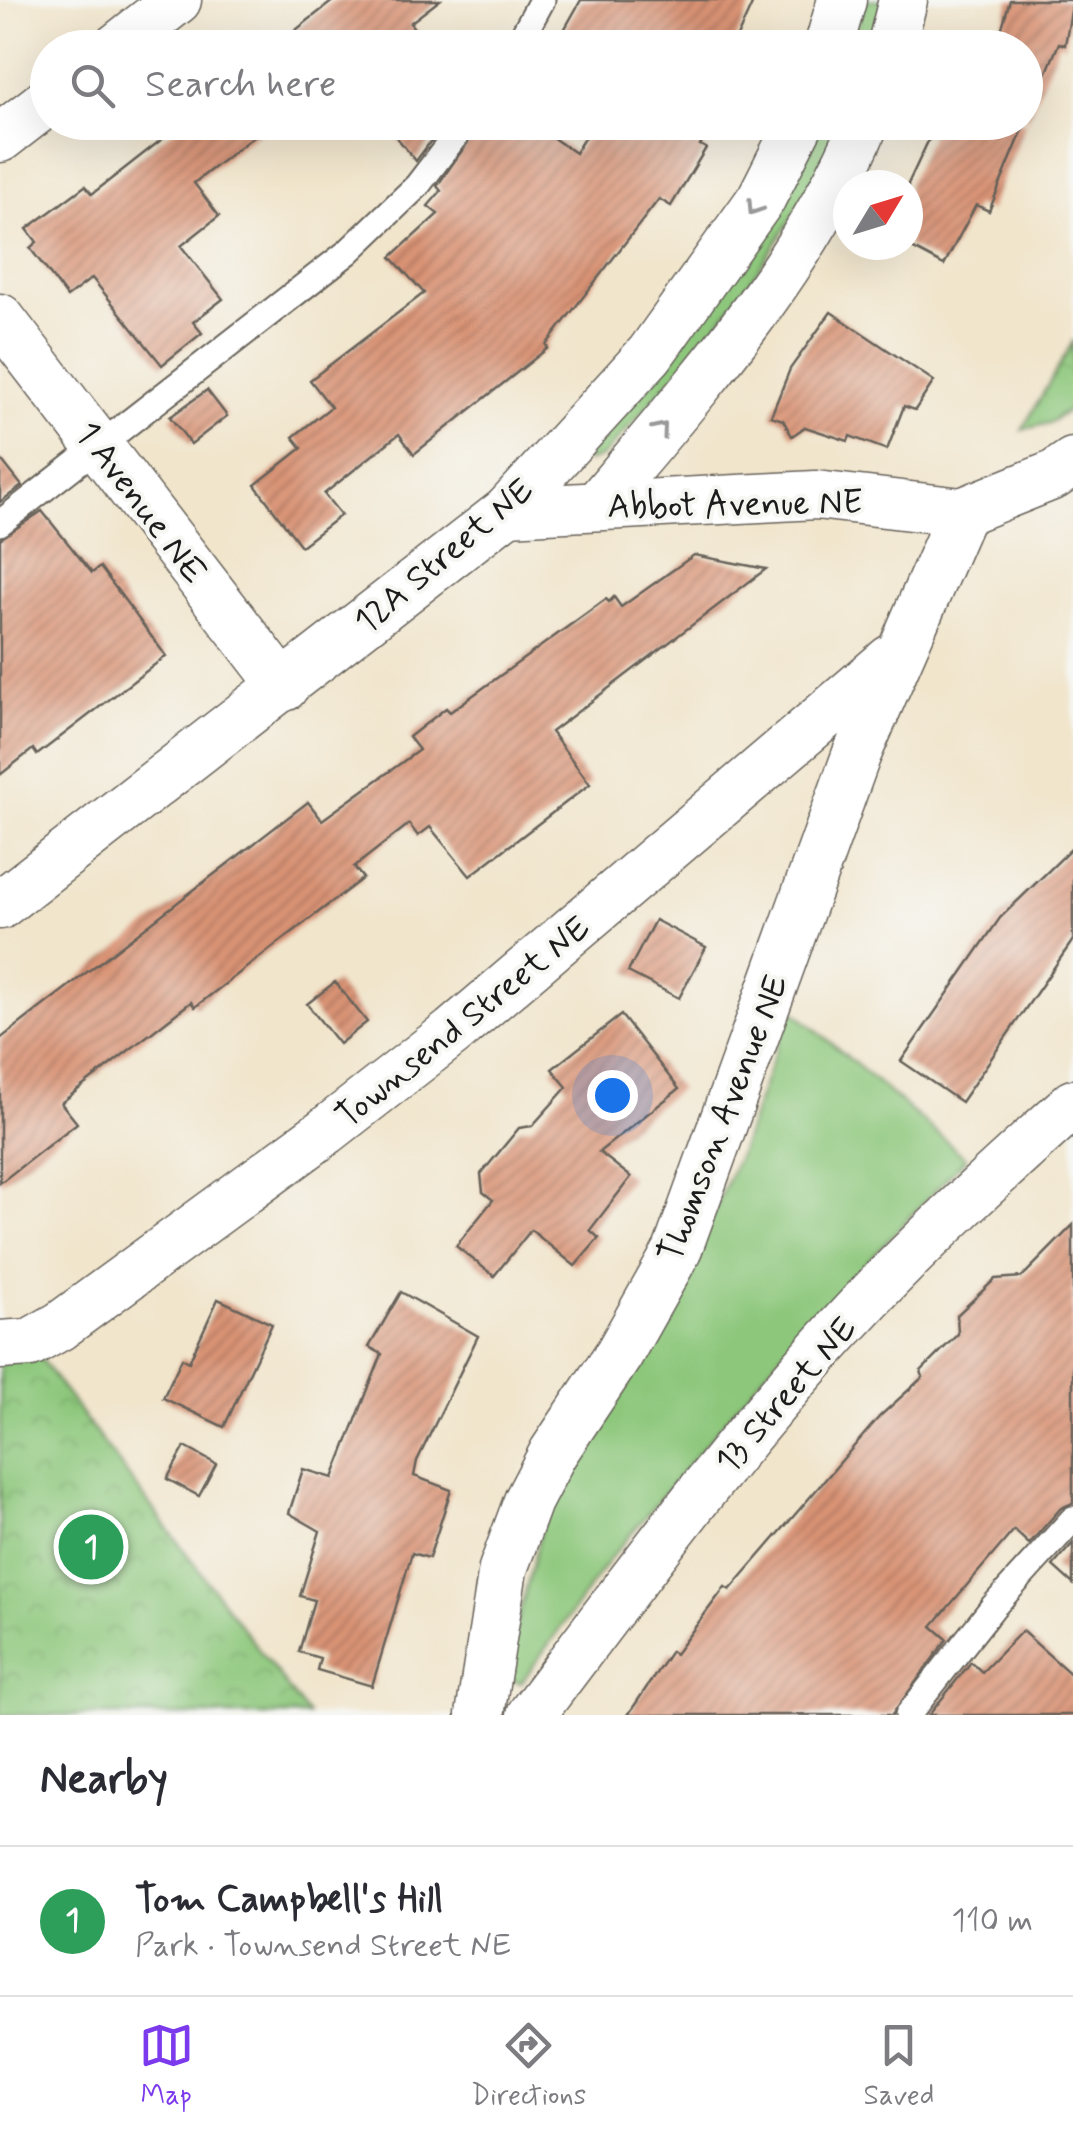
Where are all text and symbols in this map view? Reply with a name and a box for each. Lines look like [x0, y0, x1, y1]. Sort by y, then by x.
search box [30, 30, 1043, 140]
icon: search [65, 58, 120, 113]
text: Search here [145, 61, 336, 110]
north arrow [833, 170, 923, 260]
one-way arrow [747, 198, 766, 216]
street label: 1 Avenue NE [64, 413, 217, 594]
one-way arrow [650, 422, 668, 440]
street label: 12A Street NE [345, 468, 543, 645]
street label: Abbot Avenue NE [607, 480, 863, 530]
street label: Townsend Street NE [327, 906, 600, 1139]
street label: Thomson Avenue NE [648, 968, 800, 1269]
your location [587, 1070, 638, 1121]
street label: 13 Street NE [706, 1307, 867, 1484]
pin: 1 [58, 1510, 124, 1584]
text: Nearby [40, 1753, 168, 1808]
text: Tom Campbell's Hill [135, 1876, 443, 1925]
text: 1 [65, 1900, 80, 1942]
text: 110 m [952, 1900, 1033, 1942]
text: Park · Townsend Street NE [135, 1925, 511, 1967]
tab: Map [139, 2018, 194, 2115]
tab: Directions [471, 2018, 586, 2115]
tab: Saved [864, 2018, 934, 2115]

